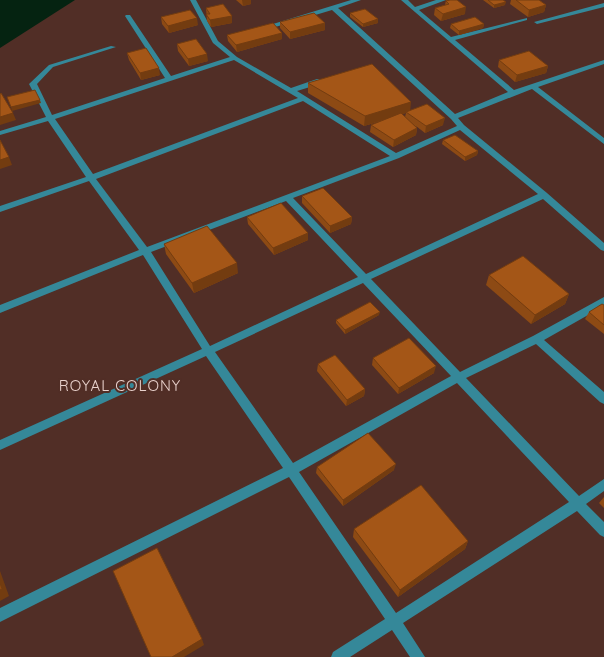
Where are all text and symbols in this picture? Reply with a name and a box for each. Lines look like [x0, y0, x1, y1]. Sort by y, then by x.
district label: ROYAL COLONY [59, 376, 181, 395]

